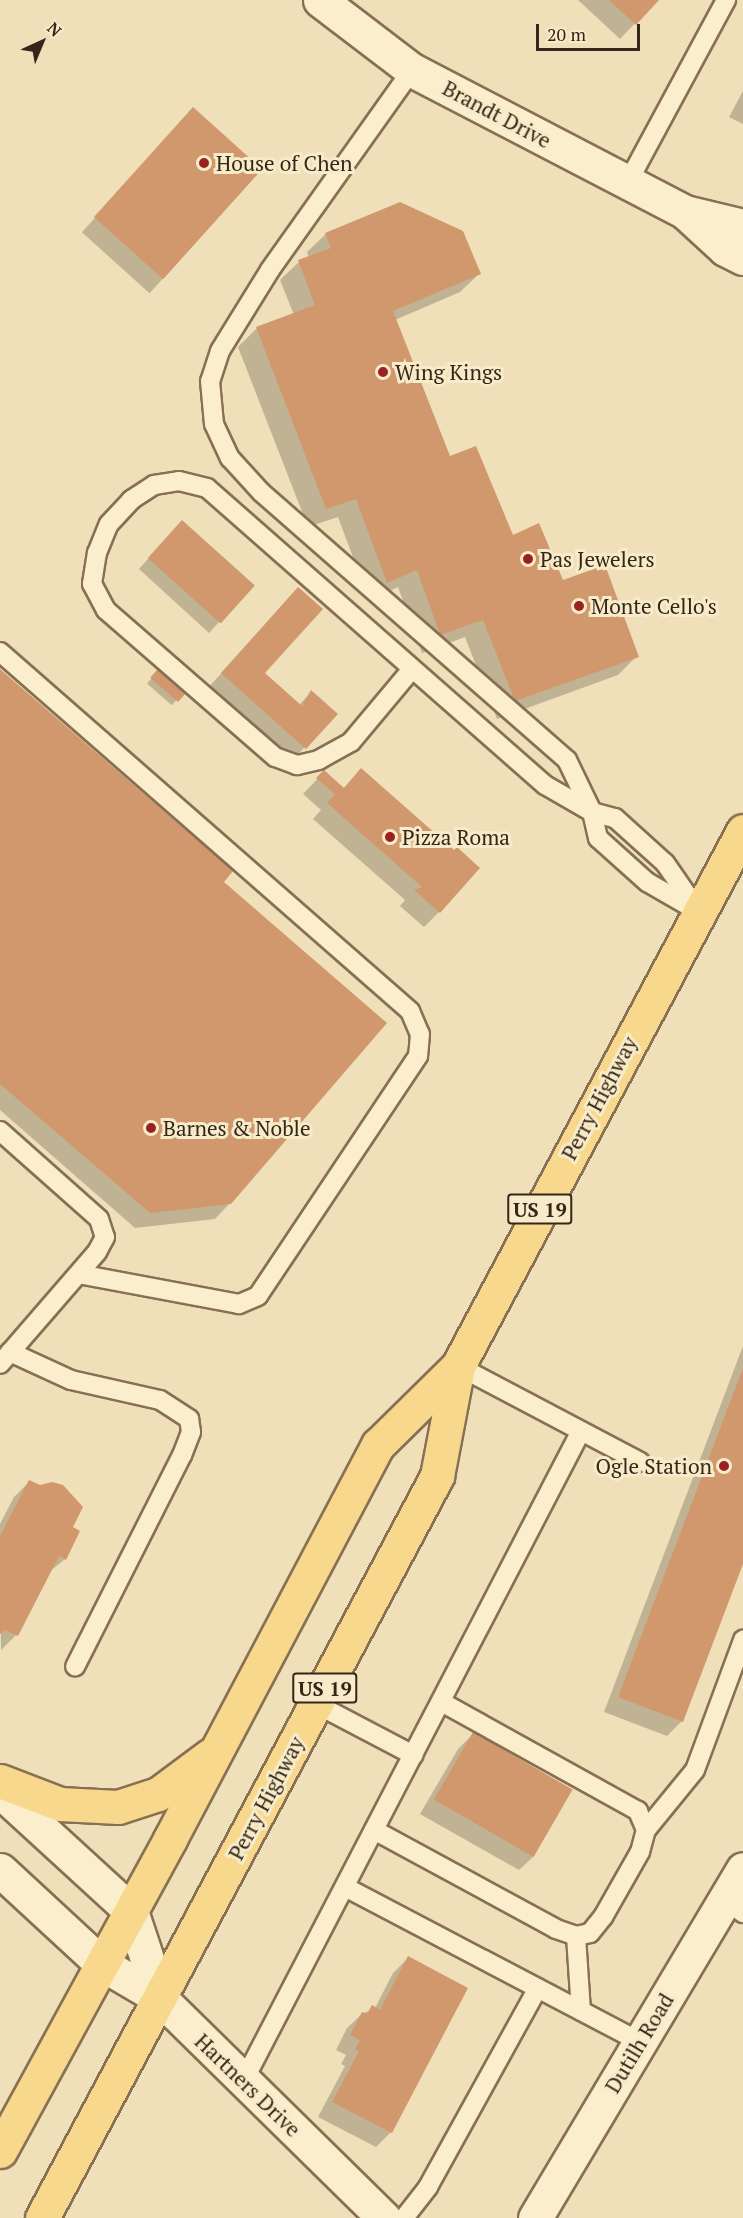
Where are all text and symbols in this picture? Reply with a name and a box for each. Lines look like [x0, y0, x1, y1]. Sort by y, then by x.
north arrow [12, 12, 72, 72]
scale bar [539, 12, 642, 50]
text: N [42, 17, 67, 41]
text: 20 m [547, 22, 586, 46]
street label: Brandt Drive [439, 75, 555, 153]
place label: House of Chen [216, 150, 352, 176]
marker: House of Chen [197, 156, 211, 170]
place label: Wing Kings [395, 359, 502, 385]
marker: Wing Kings [376, 365, 390, 379]
place label: Pas Jewelers [540, 546, 655, 572]
marker: Pas Jewelers [521, 552, 535, 566]
place label: Monte Cello's [591, 593, 717, 619]
marker: Monte Cello's [572, 599, 586, 613]
place label: Pizza Roma [402, 824, 510, 850]
marker: Pizza Roma [383, 830, 397, 844]
street label: Perry Highway [556, 1032, 642, 1164]
place label: Barnes & Noble [163, 1115, 310, 1141]
marker: Barnes & Noble [144, 1121, 158, 1135]
road number: US 19 [507, 1192, 573, 1226]
place label: Ogle Station [596, 1453, 712, 1479]
marker: Ogle Station [717, 1459, 731, 1473]
road number: US 19 [292, 1671, 358, 1705]
street label: Perry Highway [223, 1732, 309, 1864]
street label: Dutilh Road [599, 1989, 679, 2097]
street label: Hartners Drive [190, 2028, 306, 2142]

